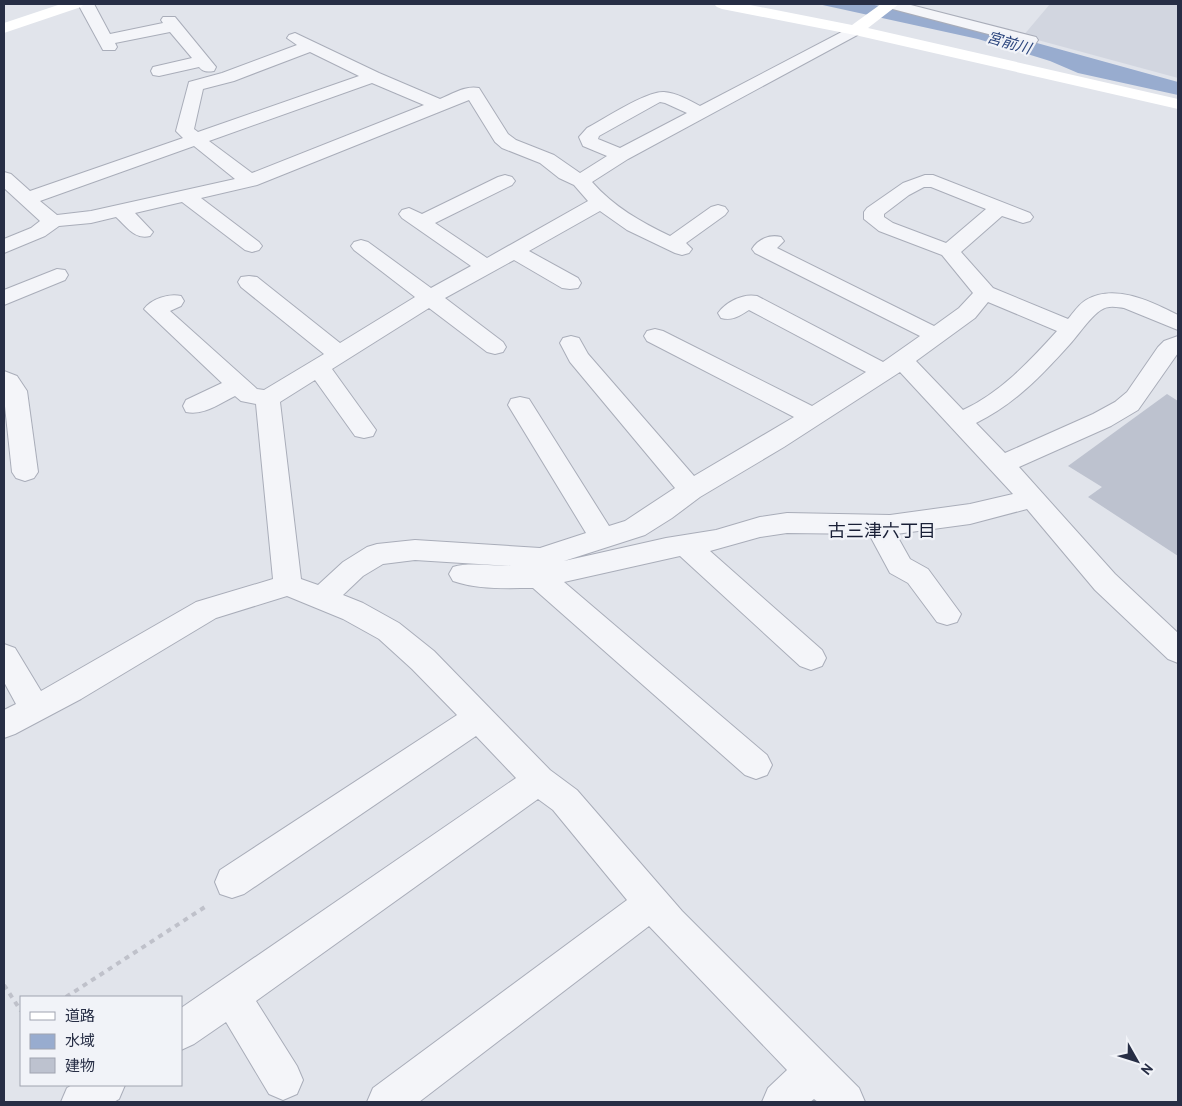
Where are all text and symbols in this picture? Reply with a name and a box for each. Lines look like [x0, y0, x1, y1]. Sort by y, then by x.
water label: 宮前川 [985, 27, 1035, 58]
district label: 古三津六丁目 [828, 519, 936, 542]
legend [20, 996, 182, 1086]
text: 道路 [65, 1006, 95, 1025]
text: 水域 [65, 1031, 95, 1050]
north arrow [1112, 1036, 1162, 1086]
text: 建物 [65, 1056, 95, 1075]
text: N [1137, 1060, 1157, 1078]

